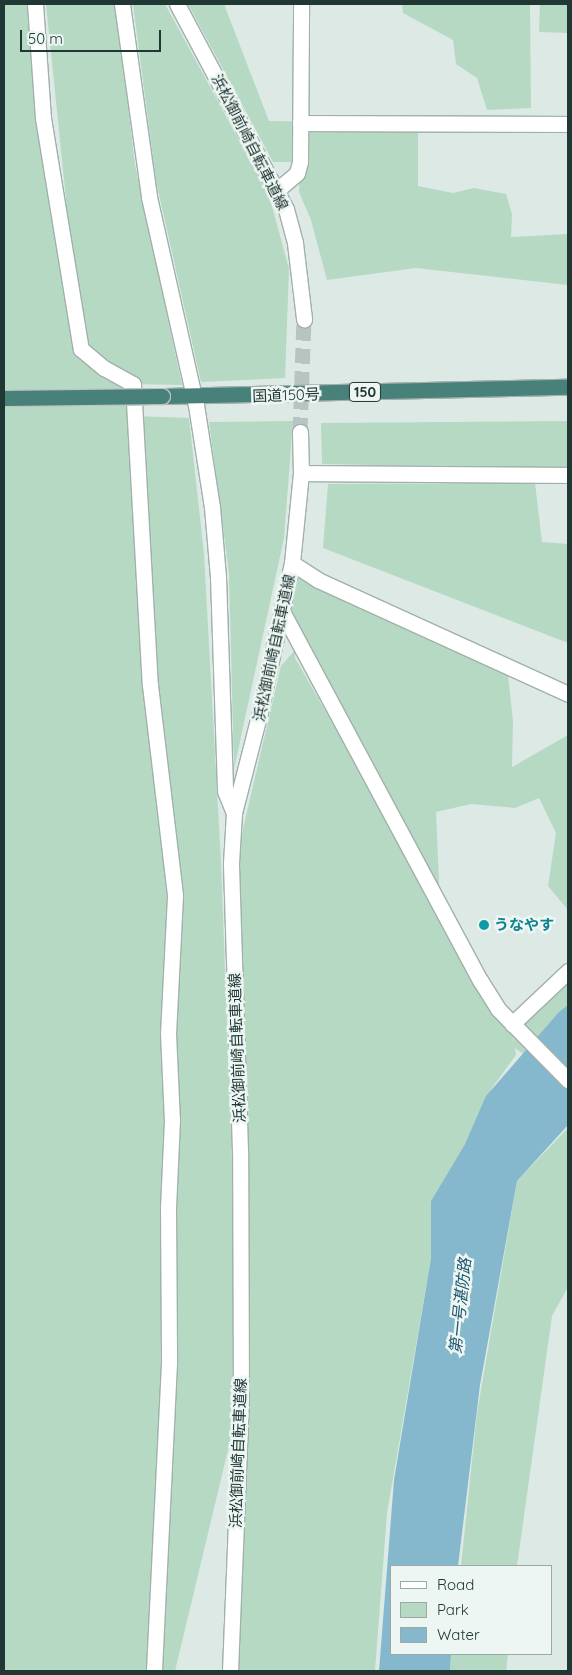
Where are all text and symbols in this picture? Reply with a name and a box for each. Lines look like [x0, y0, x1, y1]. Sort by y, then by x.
scale bar [22, 20, 164, 52]
text: 50 m [28, 29, 63, 48]
street label: 浜松御前崎自転車道線 [208, 71, 292, 213]
road number: 150 [349, 381, 381, 404]
street label: 国道150号 [252, 385, 320, 405]
street label: 浜松御前崎自転車道線 [250, 573, 298, 723]
place label: うなやす [494, 916, 554, 934]
marker: うなやす [478, 919, 490, 931]
street label: 浜松御前崎自転車道線 [225, 973, 249, 1123]
water label: 第一号湛防路 [445, 1257, 475, 1355]
street label: 浜松御前崎自転車道線 [226, 1378, 250, 1528]
legend [390, 1565, 552, 1655]
text: Road [437, 1575, 474, 1594]
text: Park [437, 1600, 469, 1619]
text: Water [437, 1625, 480, 1644]

